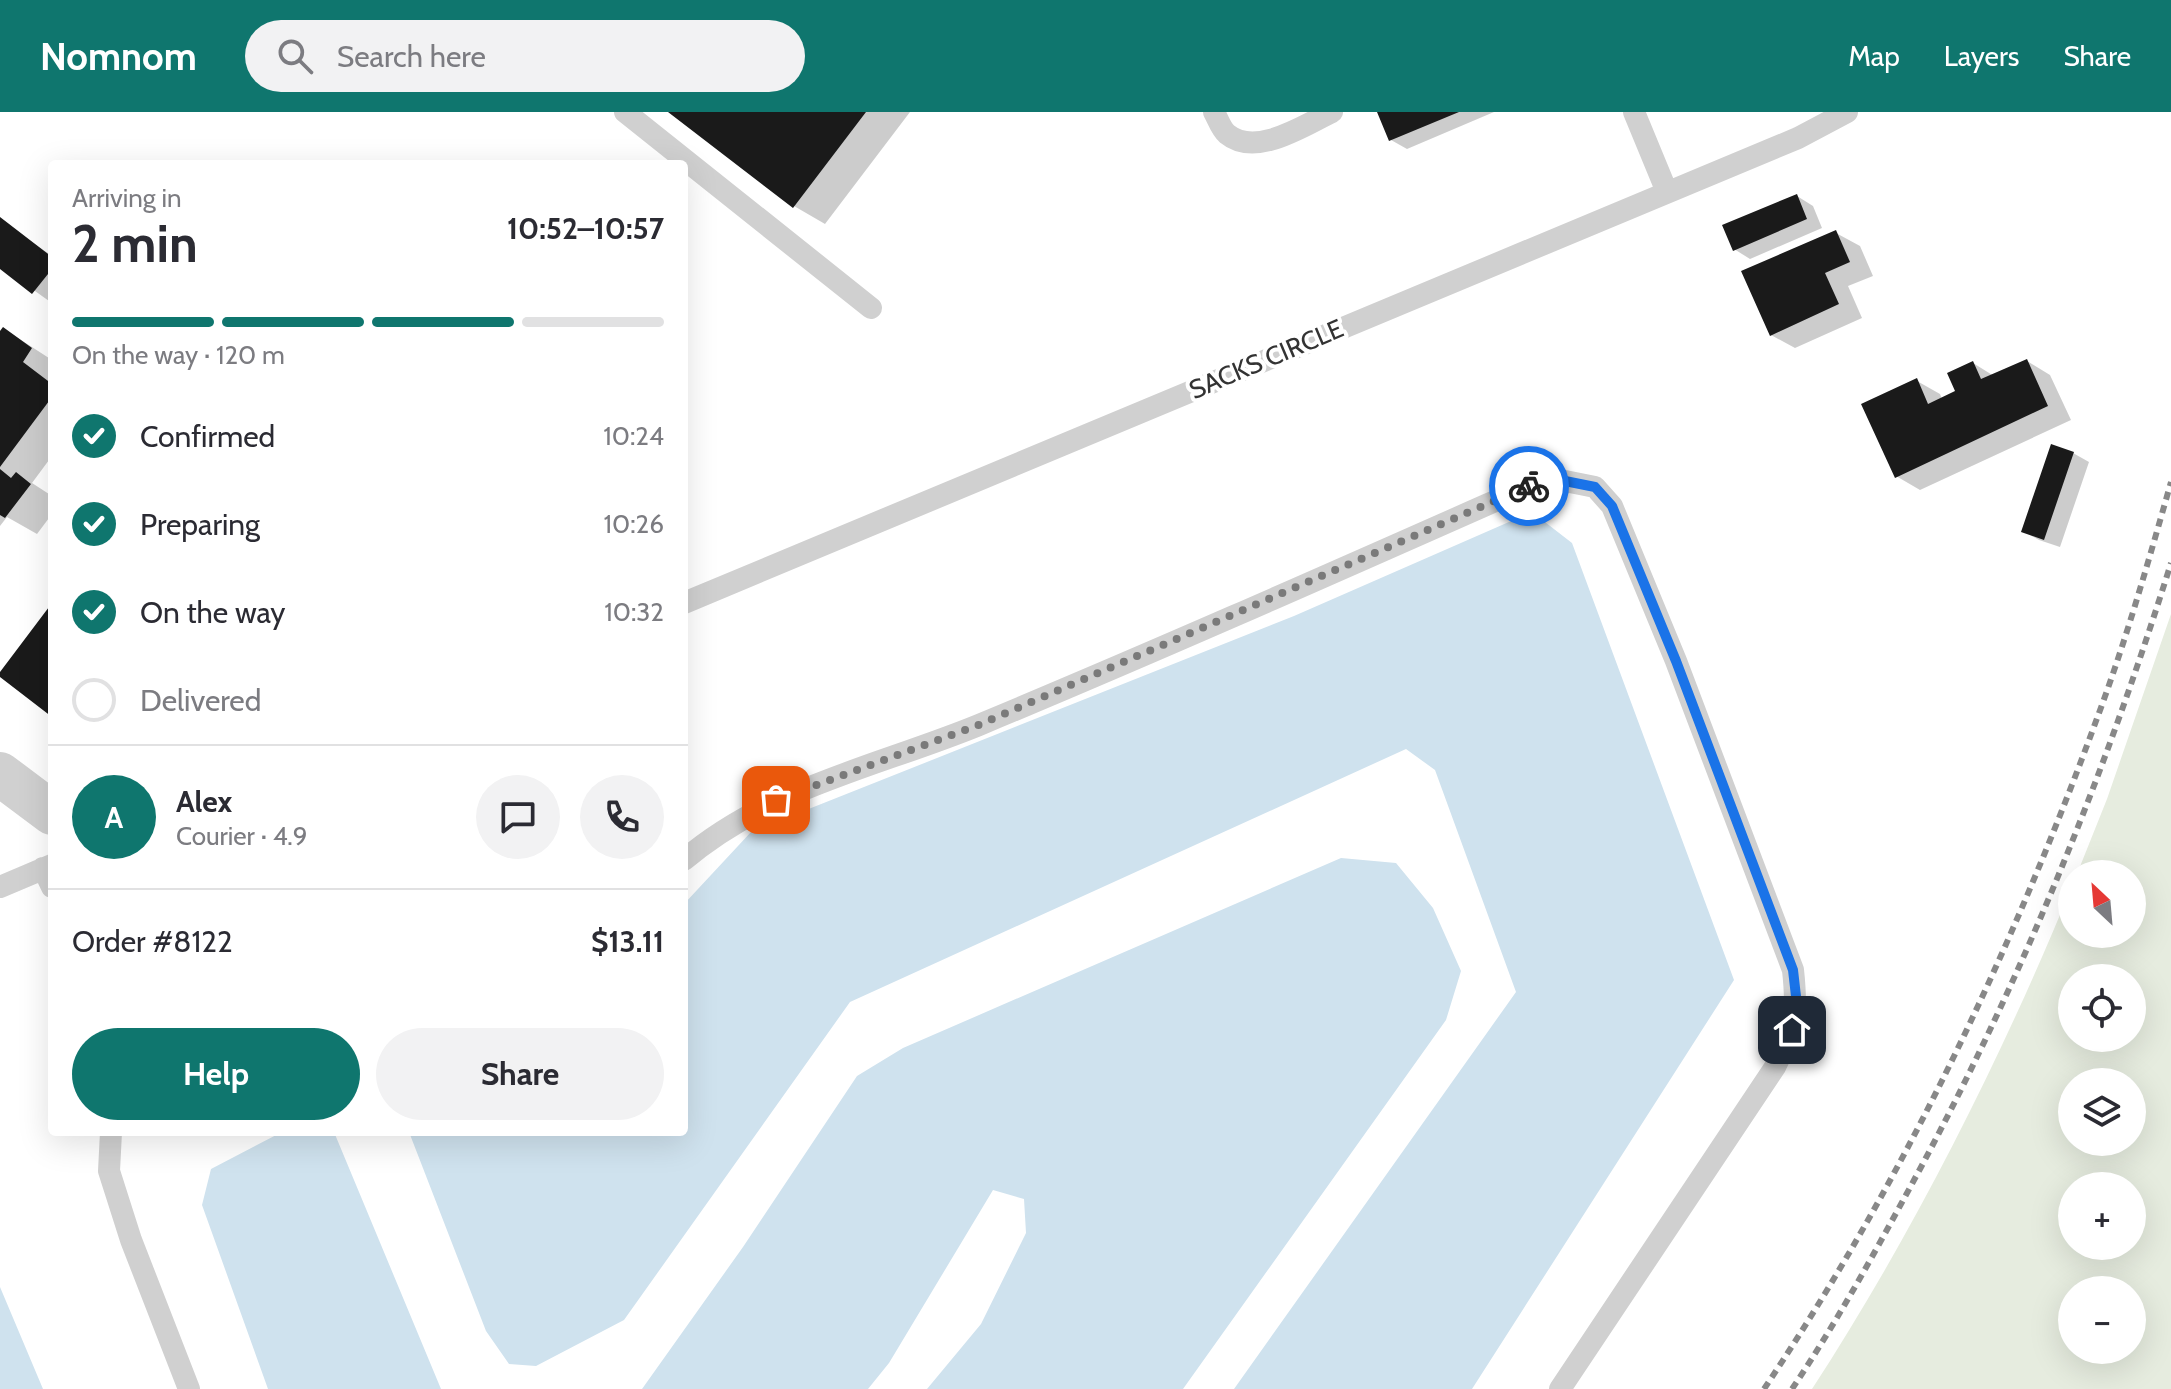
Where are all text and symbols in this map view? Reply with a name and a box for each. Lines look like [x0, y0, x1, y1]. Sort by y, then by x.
search box [245, 20, 805, 92]
text: Nomnom [40, 33, 197, 80]
icon: search [273, 34, 317, 78]
text: Search here [337, 38, 486, 75]
text: Map [1848, 39, 1900, 73]
text: Layers [1944, 39, 2019, 73]
text: Share [2063, 39, 2131, 73]
text: Arriving in [72, 182, 182, 214]
text: 10:52–10:57 [507, 210, 664, 247]
text: 2 min [72, 212, 198, 275]
street label: SACKS CIRCLE [1184, 312, 1348, 406]
text: On the way · 120 m [72, 339, 285, 371]
icon: check [72, 414, 116, 458]
text: Confirmed [140, 418, 275, 455]
text: 10:24 [603, 420, 664, 452]
courier [1489, 446, 1569, 526]
icon: bike [1507, 464, 1551, 508]
icon: check [72, 502, 116, 546]
text: Preparing [140, 506, 260, 543]
text: 10:26 [604, 508, 664, 540]
icon: check [72, 590, 116, 634]
text: On the way [140, 594, 285, 631]
text: 10:32 [604, 596, 664, 628]
text: Delivered [140, 682, 261, 719]
pin [742, 766, 810, 834]
button: chat [476, 775, 560, 859]
button: phone [580, 775, 664, 859]
icon: bag [754, 778, 798, 822]
text: Alex [176, 783, 232, 820]
text: A [105, 799, 123, 836]
text: Courier · 4.9 [176, 820, 308, 852]
north arrow [2058, 860, 2146, 948]
map controls [2058, 860, 2146, 1364]
text: Order #8122 [72, 923, 233, 960]
text: $13.11 [591, 923, 664, 960]
button: locate [2058, 964, 2146, 1052]
pin [1758, 996, 1826, 1064]
icon: home [1770, 1008, 1814, 1052]
button: Help [72, 1028, 360, 1120]
button: Share [376, 1028, 664, 1120]
button: layers [2058, 1068, 2146, 1156]
button: + [2058, 1172, 2146, 1260]
button: − [2058, 1276, 2146, 1364]

